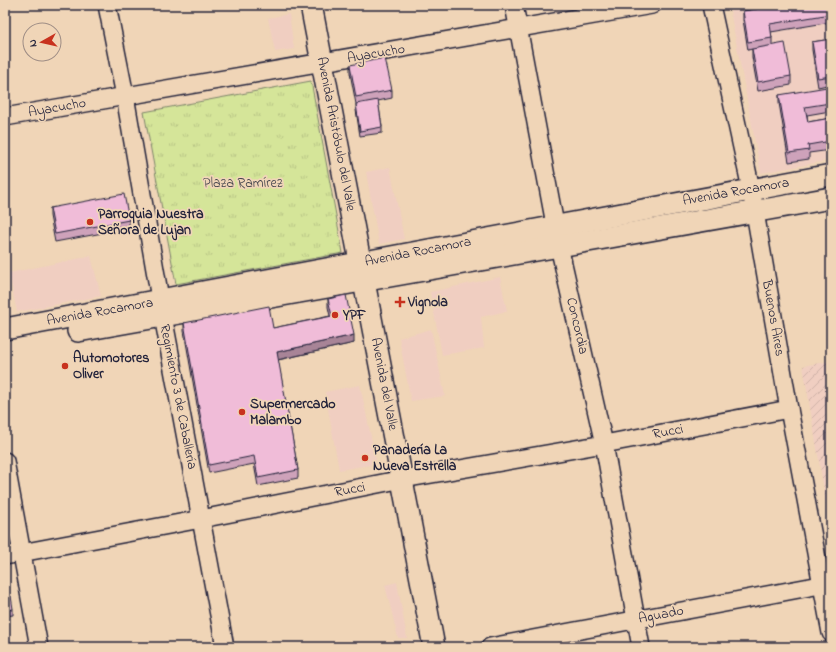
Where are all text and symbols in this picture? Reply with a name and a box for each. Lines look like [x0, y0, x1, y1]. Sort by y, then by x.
north arrow [22, 22, 62, 62]
text: N [25, 38, 42, 48]
street label: Ayacucho [345, 39, 407, 70]
street label: Avenida Aristóbulo del Valle [311, 55, 361, 214]
street label: Ayacucho [26, 93, 88, 124]
street label: Avenida Rocamora [681, 172, 791, 212]
park label: Plaza Ramírez [203, 173, 283, 194]
place label: Parroquia Nuestra Señora de Lujan [98, 204, 204, 241]
marker: Parroquia Nuestra Señora de Lujan [85, 217, 95, 227]
street label: Avenida Rocamora [363, 231, 473, 273]
street label: Buenos Aires [756, 277, 790, 358]
street label: Avenida Rocamora [45, 292, 155, 332]
place label: Vignola [407, 292, 448, 315]
street label: Concordia [560, 296, 594, 356]
marker: Vignola [395, 297, 405, 307]
place label: YPF [342, 305, 367, 326]
marker: YPF [330, 310, 340, 320]
street label: Regimiento 3 de Caballería [153, 323, 202, 472]
street label: Avenida del Valle [365, 336, 403, 433]
place label: Automotores Oliver [73, 348, 149, 385]
marker: Automotores Oliver [60, 361, 70, 371]
place label: Supermercado Malambo [250, 394, 336, 431]
marker: Supermercado Malambo [237, 407, 247, 417]
street label: Rucci [651, 419, 685, 445]
place label: Panadería La Nueva Estrella [373, 440, 457, 477]
marker: Panadería La Nueva Estrella [360, 453, 370, 463]
street label: Rucci [333, 477, 367, 503]
street label: Aguado [637, 600, 686, 631]

